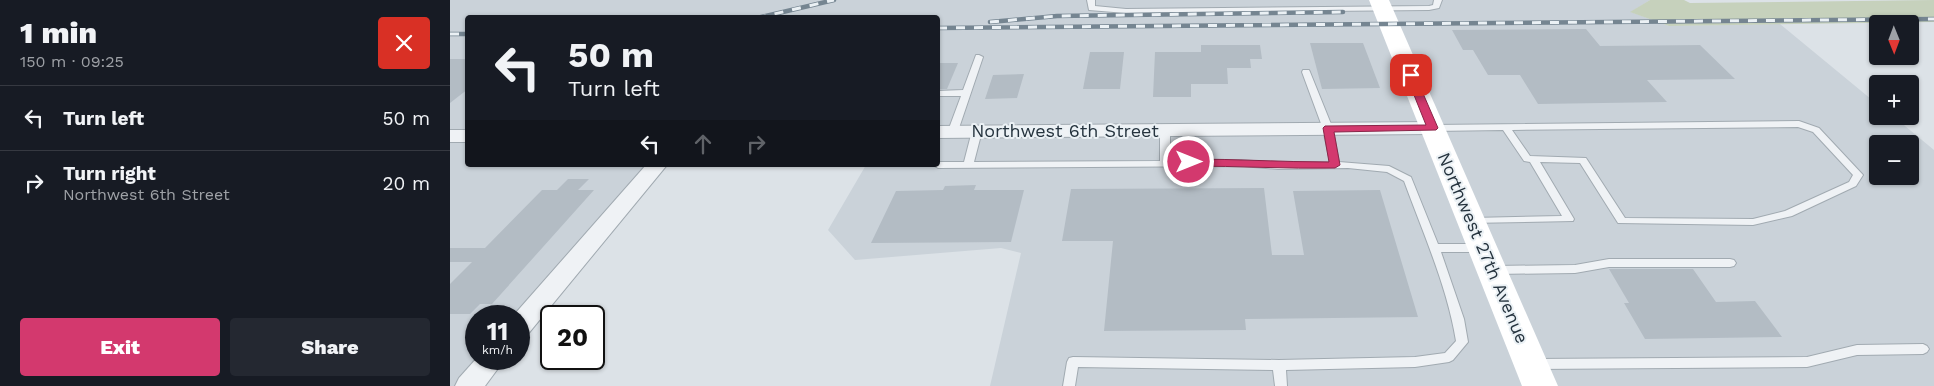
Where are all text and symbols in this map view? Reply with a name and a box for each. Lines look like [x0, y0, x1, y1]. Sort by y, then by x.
text: 1 min [20, 15, 97, 50]
north arrow [1869, 15, 1919, 65]
map controls [1869, 15, 1919, 185]
button: close [378, 17, 430, 69]
text: 50 m [568, 34, 654, 76]
icon: left [485, 35, 550, 100]
text: 150 m · 09:25 [20, 52, 124, 71]
pin [1390, 54, 1432, 96]
icon: arrive [1397, 61, 1425, 89]
button: + [1869, 75, 1919, 125]
text: Turn left [568, 76, 660, 101]
icon: left [20, 104, 48, 132]
text: Turn left [63, 107, 144, 130]
text: 50 m [383, 107, 430, 130]
street label: Northwest 6th Street [971, 120, 1159, 141]
icon: left [636, 130, 664, 158]
icon: ahead [689, 130, 717, 158]
icon: right [742, 130, 770, 158]
position arrow [1162, 135, 1214, 187]
button: − [1869, 135, 1919, 185]
street label: Northwest 27th Avenue [1434, 149, 1533, 347]
text: Turn right [63, 162, 156, 185]
icon: right [20, 169, 48, 197]
text: 20 m [383, 172, 430, 195]
text: Northwest 6th Street [63, 185, 230, 204]
speed limit sign: 20 [540, 305, 605, 370]
text: 11 [487, 317, 508, 346]
button: Exit [20, 318, 220, 376]
button: Share [230, 318, 430, 376]
text: km/h [482, 343, 513, 357]

